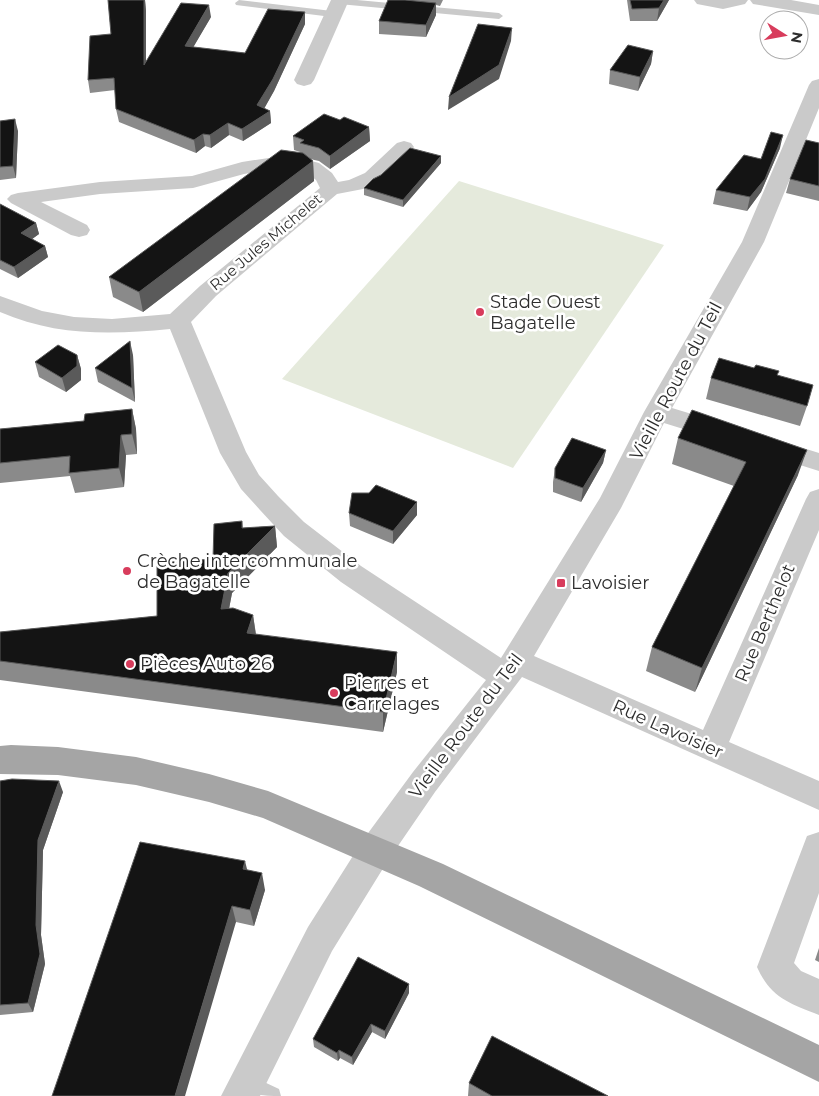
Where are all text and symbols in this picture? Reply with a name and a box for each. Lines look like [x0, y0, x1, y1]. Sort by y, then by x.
north arrow [759, 10, 809, 60]
text: N [787, 30, 807, 45]
street label: Rue Jules Michelet [206, 189, 326, 294]
place label: Stade Ouest Bagatelle [490, 291, 601, 334]
street label: Vieille Route du Teil [625, 298, 727, 464]
marker: Stade Ouest Bagatelle [474, 306, 486, 318]
place label: Crèche intercommunale de Bagatelle [137, 550, 357, 593]
street label: Rue Berthelot [730, 561, 800, 685]
marker: Crèche intercommunale de Bagatelle [121, 565, 133, 577]
place label: Lavoisier [571, 572, 649, 594]
marker: Lavoisier [555, 577, 567, 589]
street label: Vieille Route du Teil [404, 649, 528, 803]
place label: Pièces Auto 26 [140, 653, 272, 675]
marker: Pièces Auto 26 [124, 658, 136, 670]
place label: Pierres et Carrelages [344, 672, 440, 715]
marker: Pierres et Carrelages [328, 687, 340, 699]
street label: Rue Lavoisier [609, 695, 727, 763]

